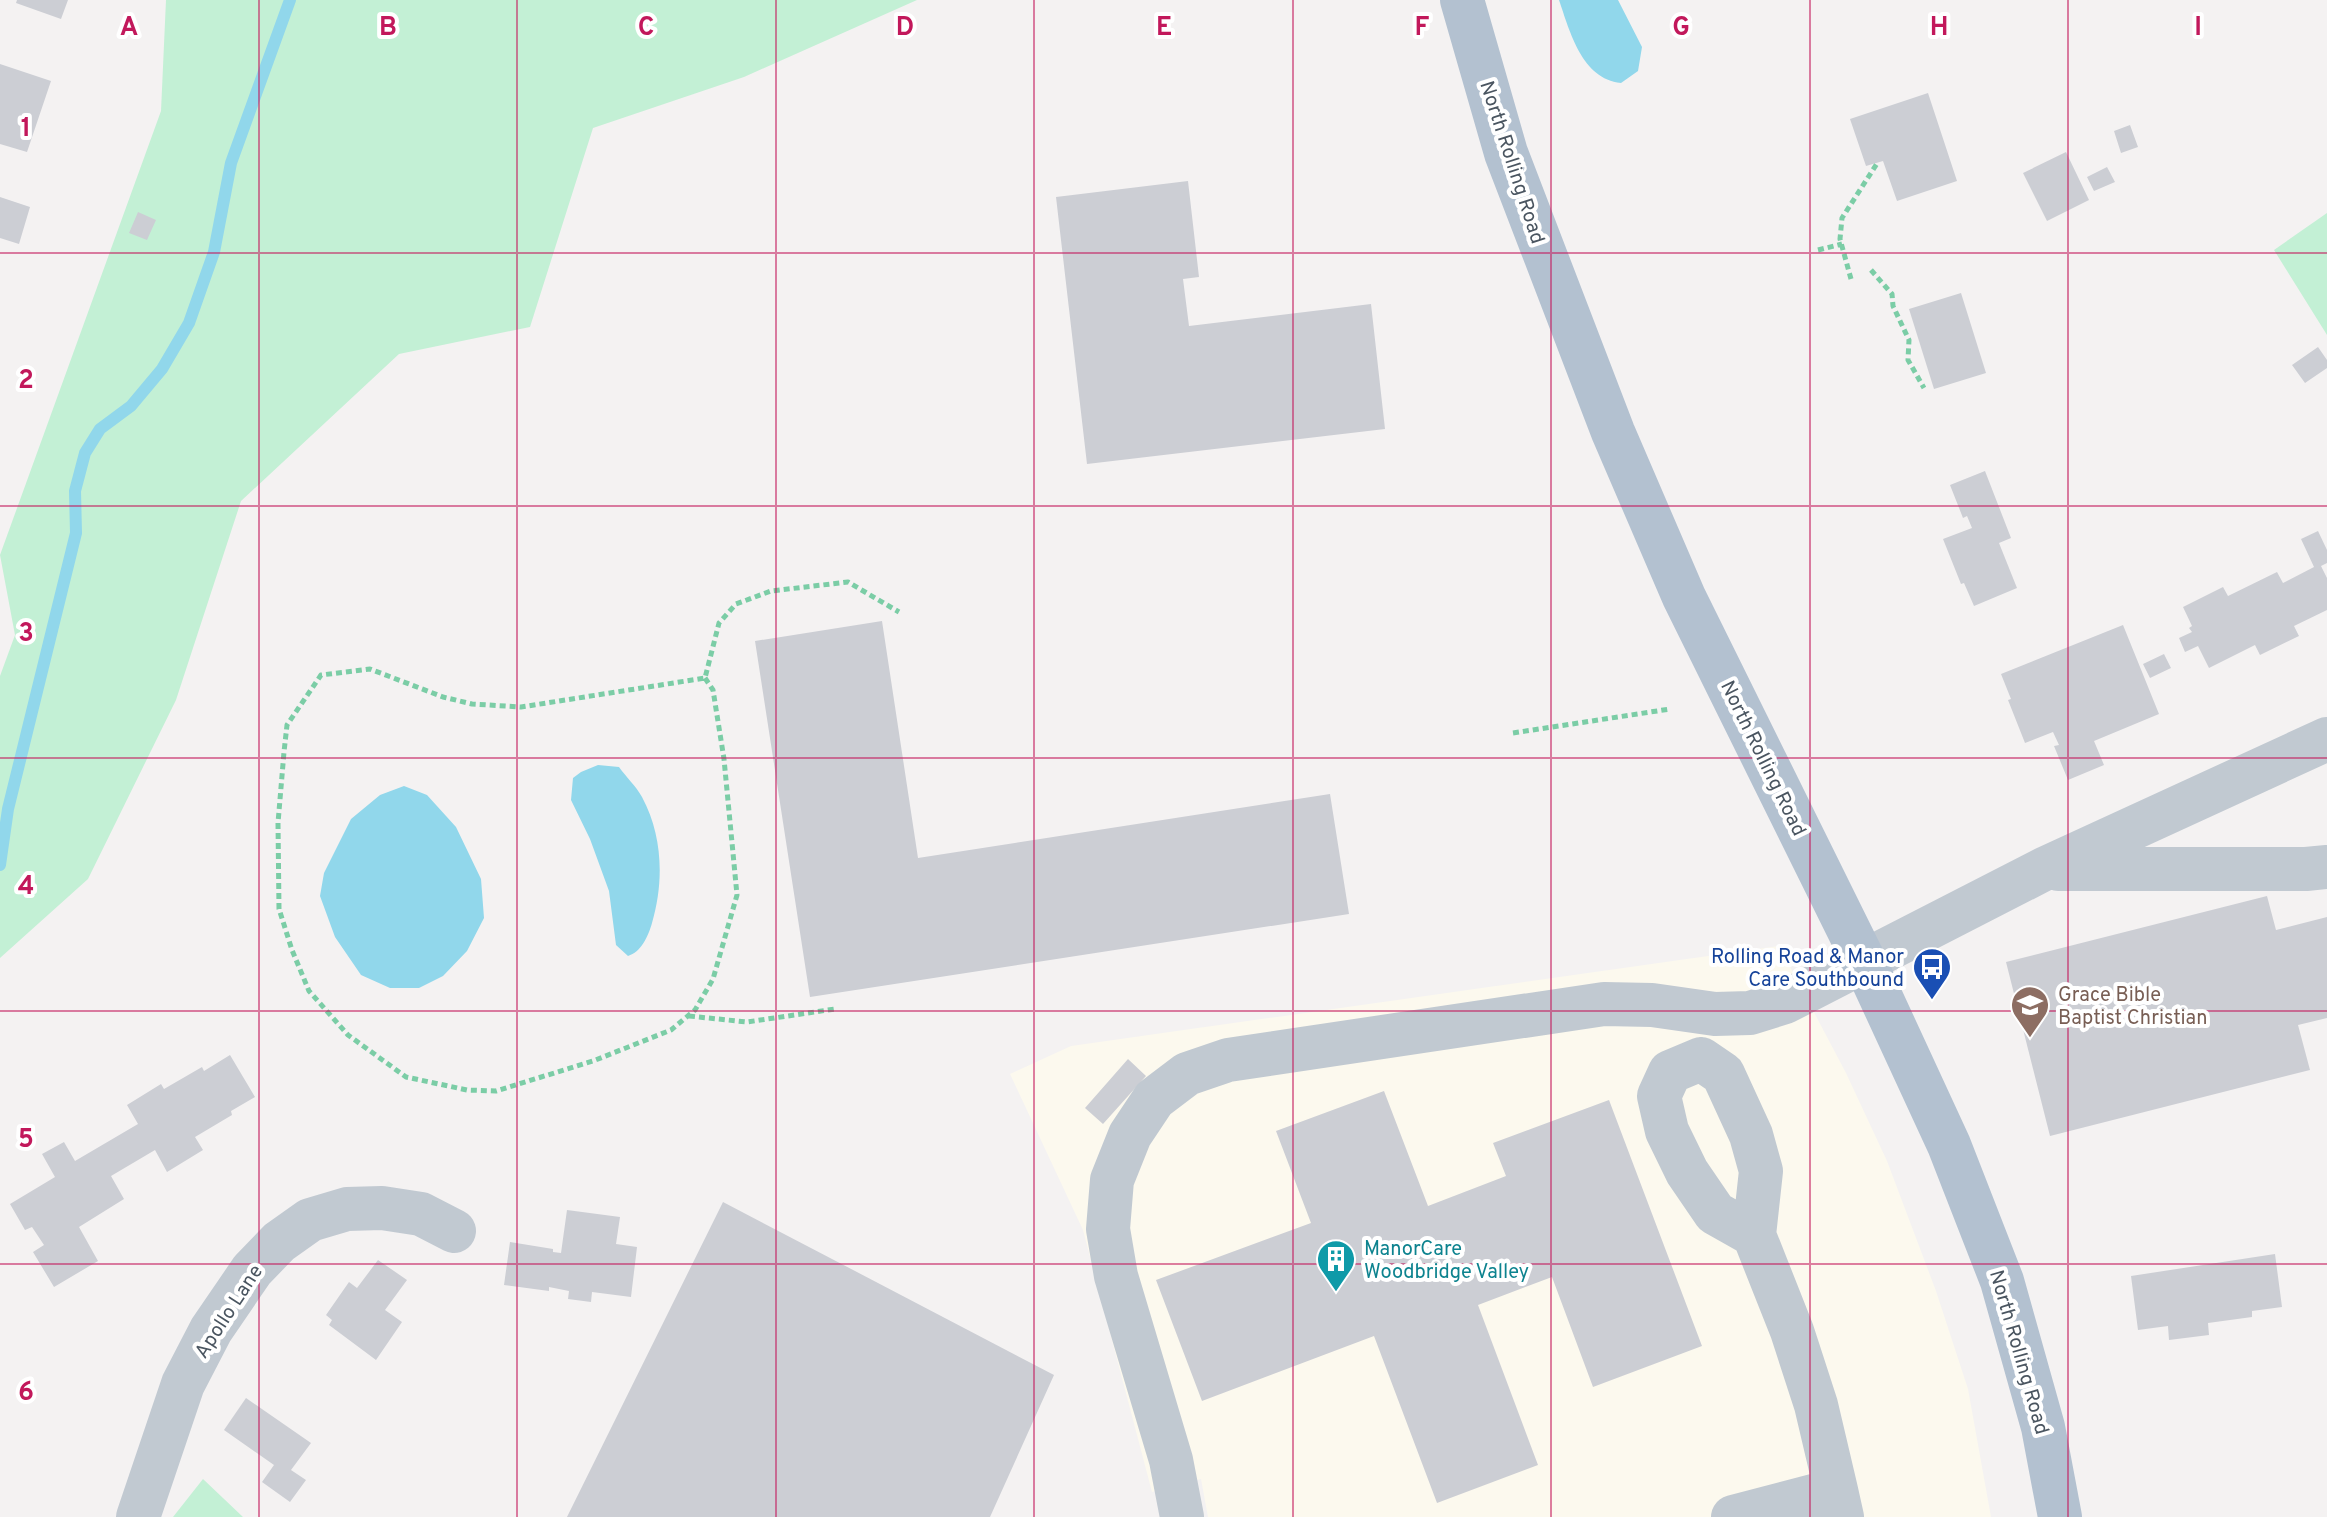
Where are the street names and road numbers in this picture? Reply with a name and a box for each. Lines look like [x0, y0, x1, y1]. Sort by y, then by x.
street label: North Rolling Road [1472, 78, 1550, 247]
street label: North Rolling Road [1713, 677, 1811, 841]
street label: Apollo Lane [190, 1260, 270, 1364]
street label: North Rolling Road [1982, 1267, 2054, 1438]

